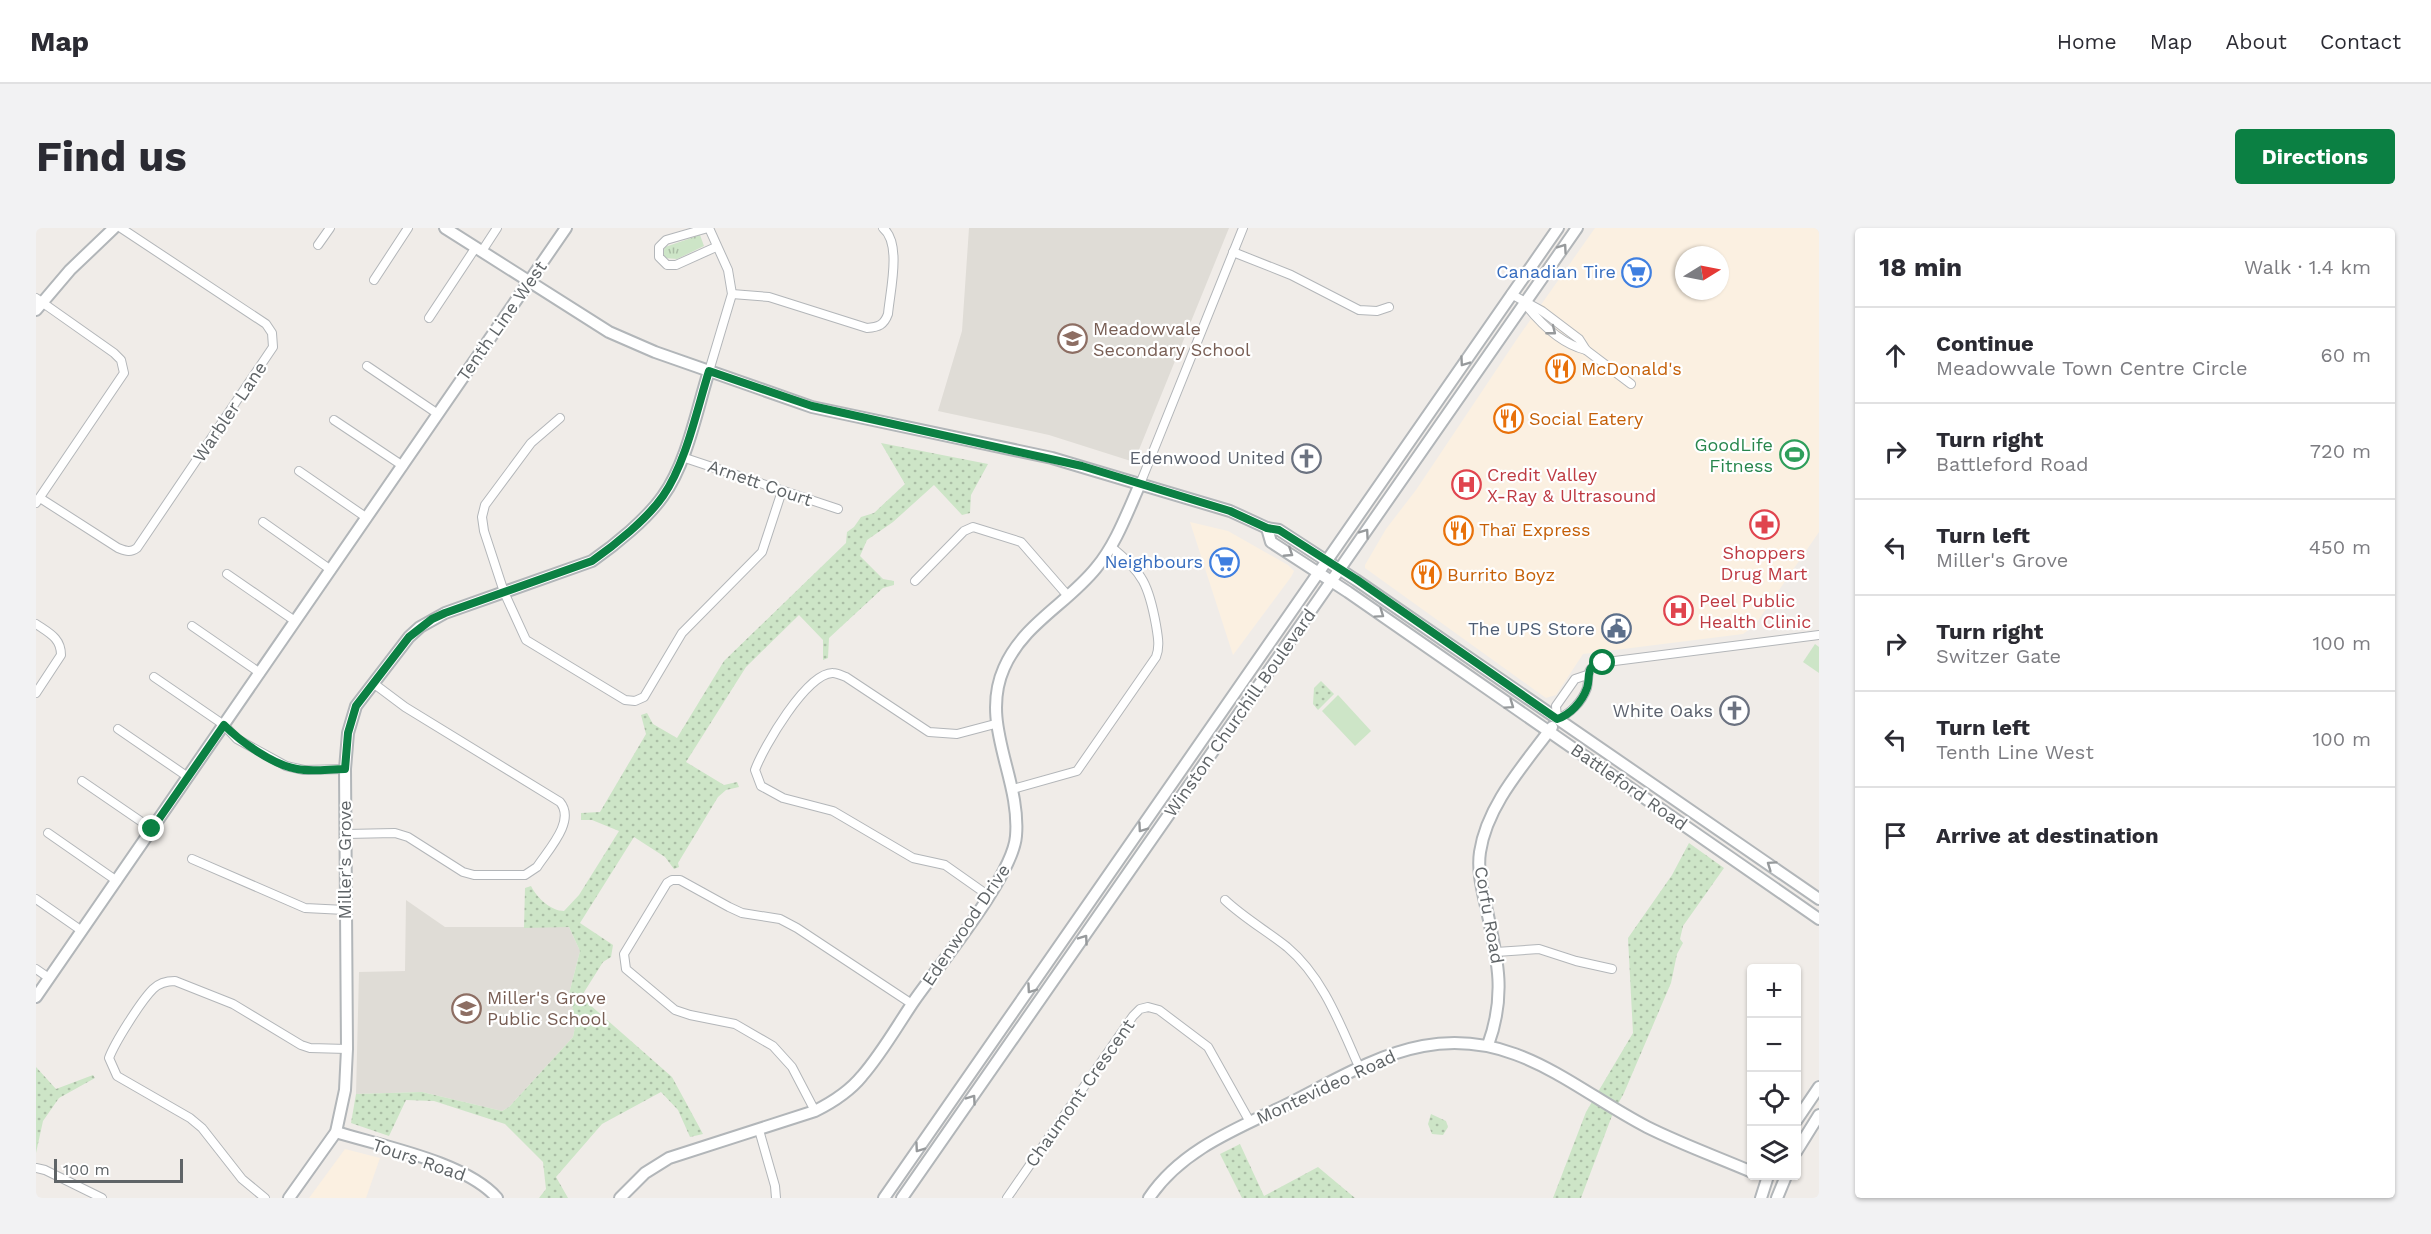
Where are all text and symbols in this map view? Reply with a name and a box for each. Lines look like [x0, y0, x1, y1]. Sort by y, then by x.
text: Map [30, 25, 89, 58]
text: Home [2057, 29, 2117, 54]
text: Map [2150, 29, 2193, 54]
text: About [2226, 29, 2287, 54]
text: Contact [2320, 29, 2401, 54]
button: Directions [2235, 129, 2395, 184]
text: Find us [36, 132, 187, 181]
one-way arrow [1556, 244, 1567, 255]
north arrow [1675, 246, 1729, 300]
text: 18 min [1879, 252, 1962, 282]
text: Walk · 1.4 km [2244, 255, 2371, 279]
street label: Tenth Line West [452, 256, 551, 385]
supermarket icon: Canadian Tire [1621, 256, 1653, 288]
place label: Canadian Tire [1496, 261, 1616, 282]
place label: Meadowvale Secondary School [1093, 318, 1251, 360]
school or university icon: Meadowvale Secondary School [1056, 323, 1088, 355]
one-way arrow [1546, 324, 1557, 335]
text: Continue [1936, 331, 2034, 356]
icon: ahead [1879, 339, 1912, 372]
text: 60 m [2321, 343, 2371, 367]
restaurant icon: McDonald's [1544, 353, 1576, 385]
one-way arrow [1460, 355, 1471, 366]
text: Meadowvale Town Centre Circle [1936, 356, 2247, 380]
street label: Warbler Lane [188, 357, 271, 466]
place label: McDonald's [1581, 358, 1682, 379]
restaurant icon: Social Eatery [1492, 403, 1524, 435]
place label: Social Eatery [1529, 408, 1644, 429]
text: Turn right [1936, 427, 2043, 452]
place label: GoodLife Fitness [1694, 434, 1773, 476]
icon: right [1879, 435, 1912, 468]
sports icon: GoodLife Fitness [1778, 439, 1810, 471]
text: 720 m [2310, 439, 2371, 463]
church icon: Edenwood United [1290, 442, 1322, 474]
place label: Edenwood United [1130, 447, 1285, 468]
text: Battleford Road [1936, 452, 2089, 476]
street label: Arnett Court [705, 455, 816, 510]
place label: Credit Valley X-Ray & Ultrasound [1487, 464, 1656, 506]
hospital icon: Credit Valley X-Ray & Ultrasound [1450, 469, 1482, 501]
pharmacy icon: Shoppers Drug Mart [1748, 508, 1780, 540]
restaurant icon: Thaï Express [1442, 514, 1474, 546]
place label: Thaï Express [1479, 519, 1591, 540]
text: Turn left [1936, 523, 2030, 548]
one-way arrow [1358, 529, 1369, 540]
icon: left [1879, 531, 1912, 564]
text: 450 m [2309, 535, 2371, 559]
place label: Shoppers Drug Mart [1721, 542, 1808, 584]
supermarket icon: Neighbours [1208, 546, 1240, 578]
one-way arrow [1282, 546, 1293, 557]
text: Miller's Grove [1936, 548, 2068, 572]
place label: Neighbours [1104, 551, 1203, 572]
restaurant icon: Burrito Boyz [1410, 559, 1442, 591]
place label: Burrito Boyz [1447, 564, 1555, 585]
place label: Peel Public Health Clinic [1699, 590, 1811, 632]
hospital icon: Peel Public Health Clinic [1662, 595, 1694, 627]
street label: Winston Churchill Boulevard [1159, 605, 1320, 821]
one-way arrow [1373, 607, 1384, 618]
public building icon: The UPS Store [1600, 613, 1632, 645]
place label: The UPS Store [1468, 618, 1595, 639]
text: Turn right [1936, 619, 2043, 644]
icon: right [1879, 627, 1912, 660]
text: 100 m [2312, 631, 2371, 655]
text: Switzer Gate [1936, 644, 2061, 668]
route start [1589, 649, 1615, 675]
church icon: White Oaks [1718, 695, 1750, 727]
one-way arrow [1504, 698, 1515, 709]
place label: White Oaks [1613, 700, 1713, 721]
text: Turn left [1936, 715, 2030, 740]
icon: left [1879, 723, 1912, 756]
text: 100 m [2312, 727, 2371, 751]
street label: Battleford Road [1567, 739, 1692, 835]
text: Tenth Line West [1936, 740, 2094, 764]
street label: Miller's Grove [334, 800, 355, 920]
route end [138, 815, 164, 841]
icon: arrive [1879, 819, 1912, 852]
one-way arrow [1138, 822, 1149, 833]
text: Arrive at destination [1936, 823, 2159, 848]
street label: Edenwood Drive [917, 860, 1014, 990]
one-way arrow [1767, 861, 1778, 872]
street label: Corfu Road [1471, 864, 1508, 965]
one-way arrow [1077, 934, 1088, 945]
map controls [1747, 964, 1801, 1180]
button: + [1747, 964, 1801, 1018]
one-way arrow [1027, 982, 1038, 993]
place label: Miller's Grove Public School [487, 987, 607, 1029]
school or university icon: Miller's Grove Public School [450, 992, 482, 1024]
street label: Chaumont Crescent [1021, 1014, 1139, 1171]
button: − [1747, 1018, 1801, 1072]
street label: Montevideo Road [1253, 1045, 1399, 1128]
button: locate [1747, 1072, 1801, 1126]
one-way arrow [965, 1094, 976, 1105]
button: layers [1747, 1126, 1801, 1180]
street label: Tours Road [370, 1134, 469, 1185]
one-way arrow [915, 1142, 926, 1153]
scale bar [54, 1156, 183, 1184]
text: 100 m [63, 1160, 110, 1179]

